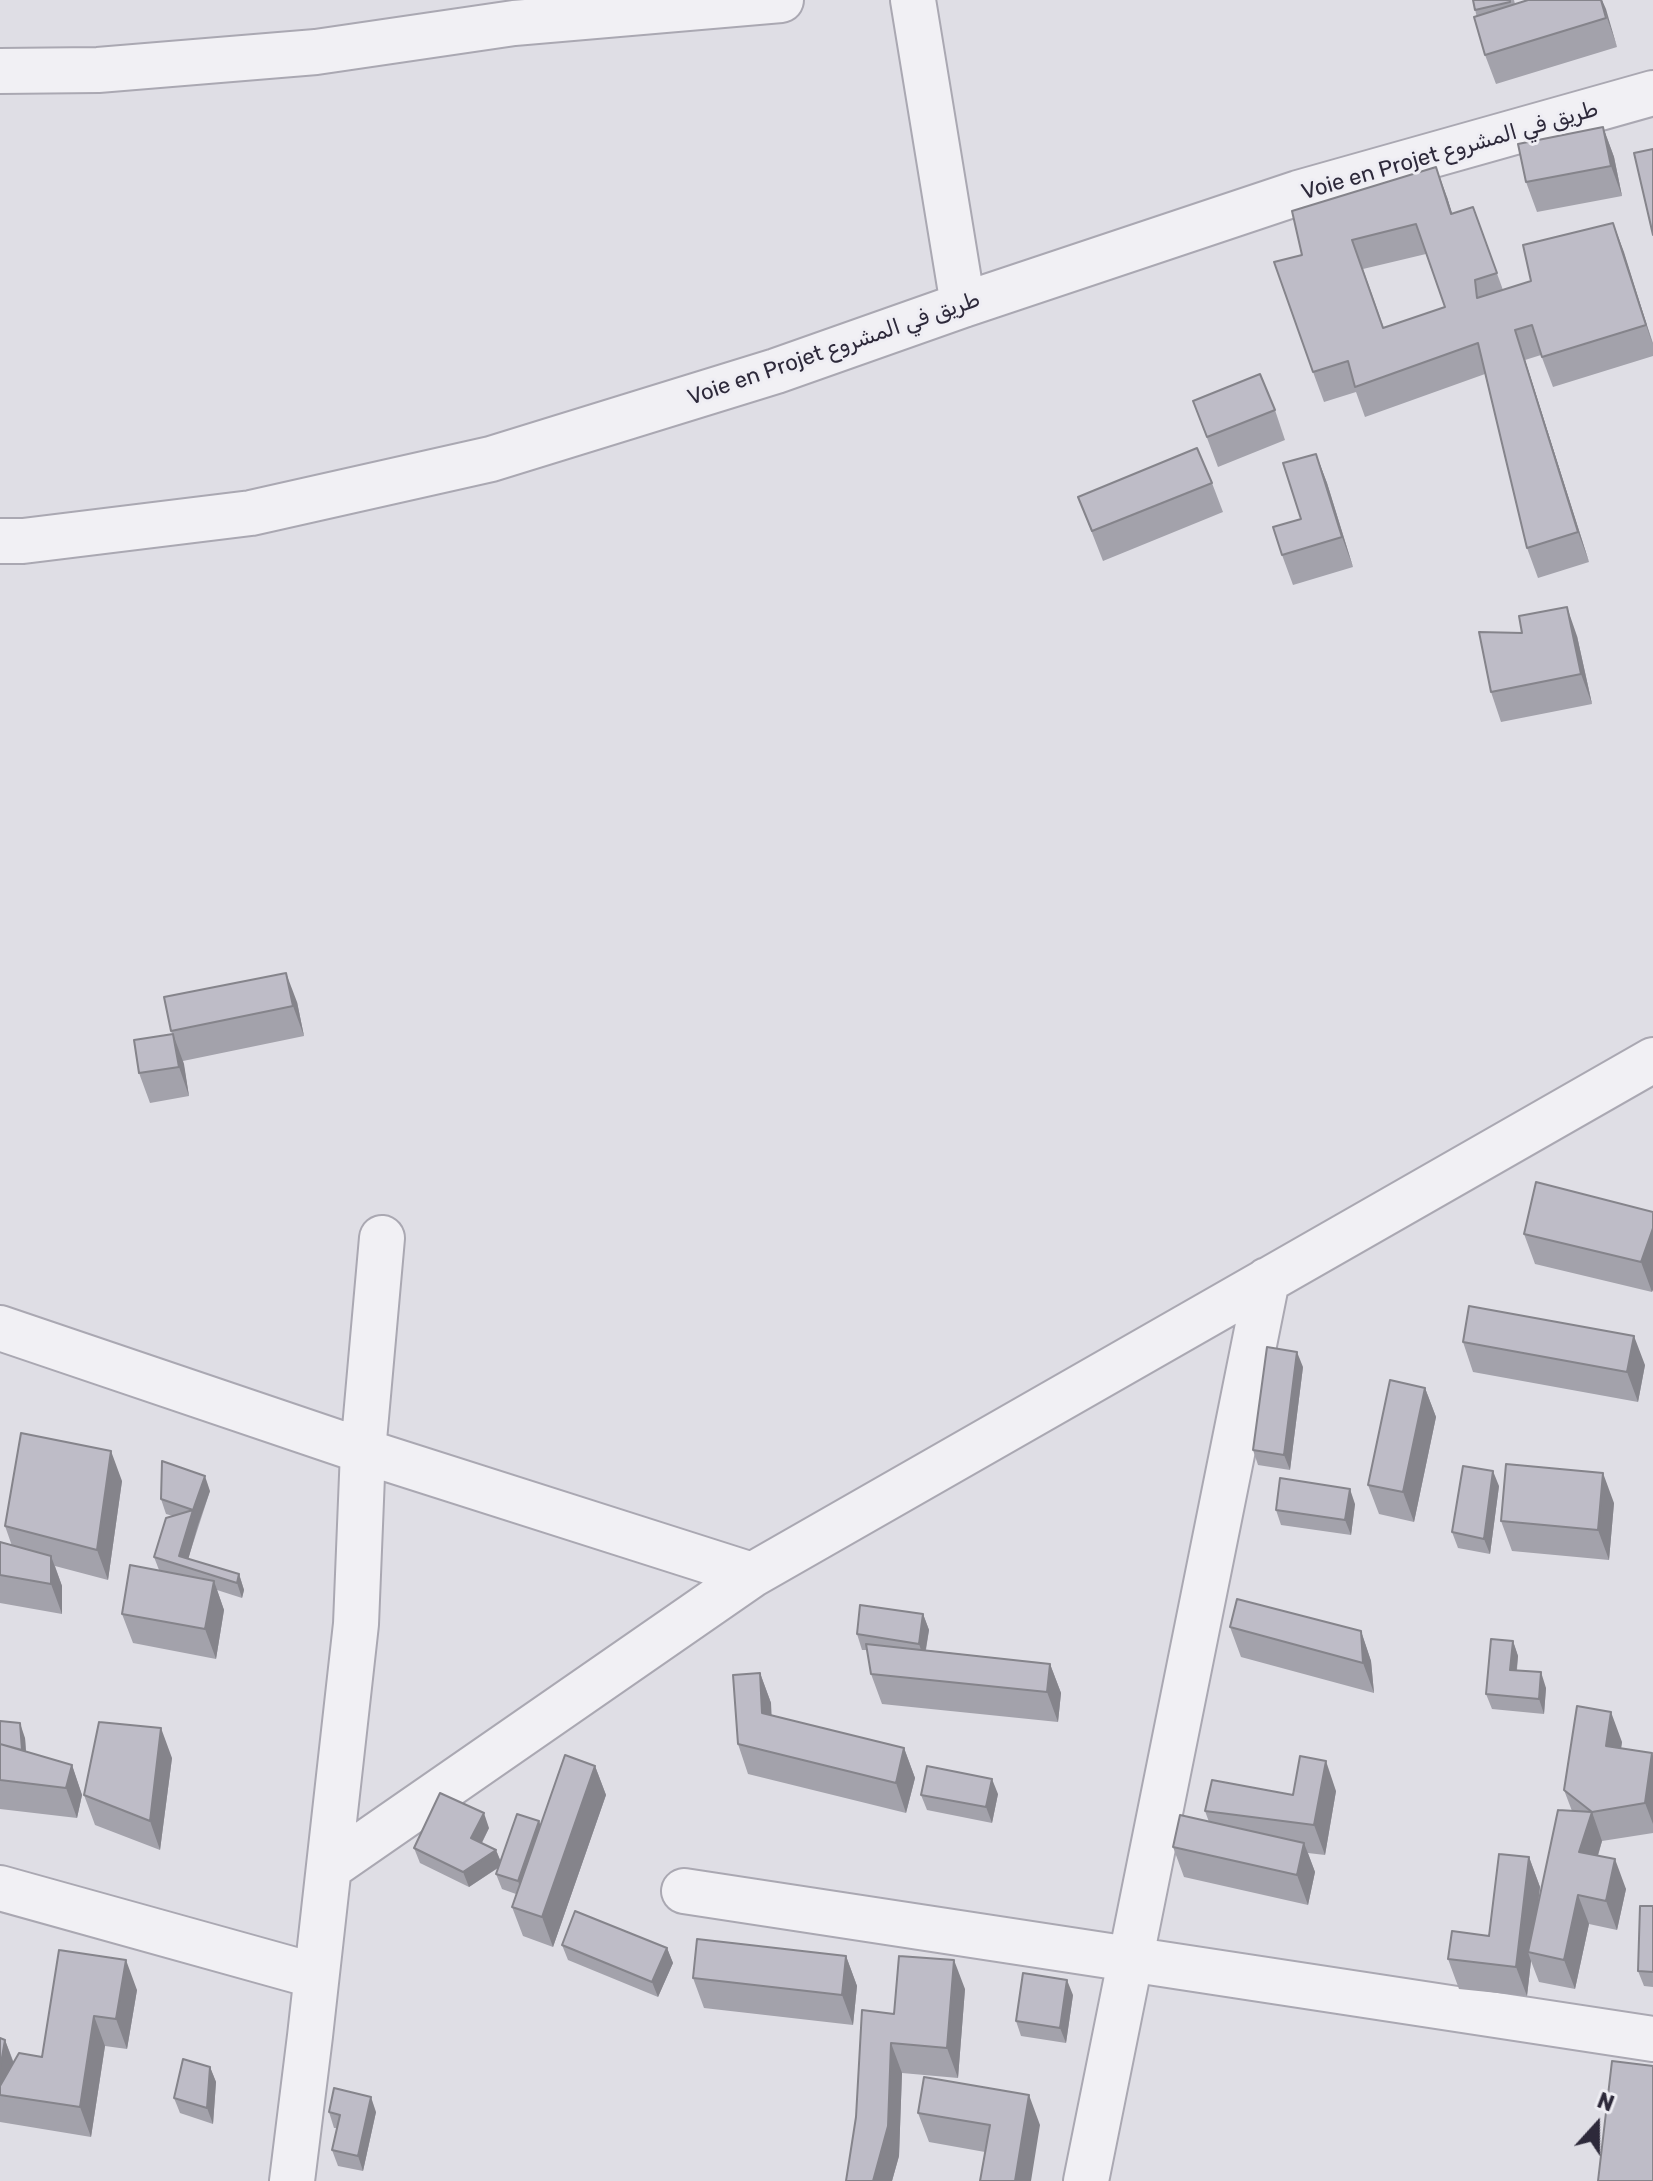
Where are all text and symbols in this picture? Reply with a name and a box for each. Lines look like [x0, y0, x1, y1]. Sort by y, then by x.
street label: Voie en Projet طريق في المشروع [1299, 96, 1601, 206]
street label: Voie en Projet طريق في المشروع [684, 286, 984, 412]
north arrow [1557, 2085, 1637, 2165]
text: N [1594, 2087, 1618, 2118]

